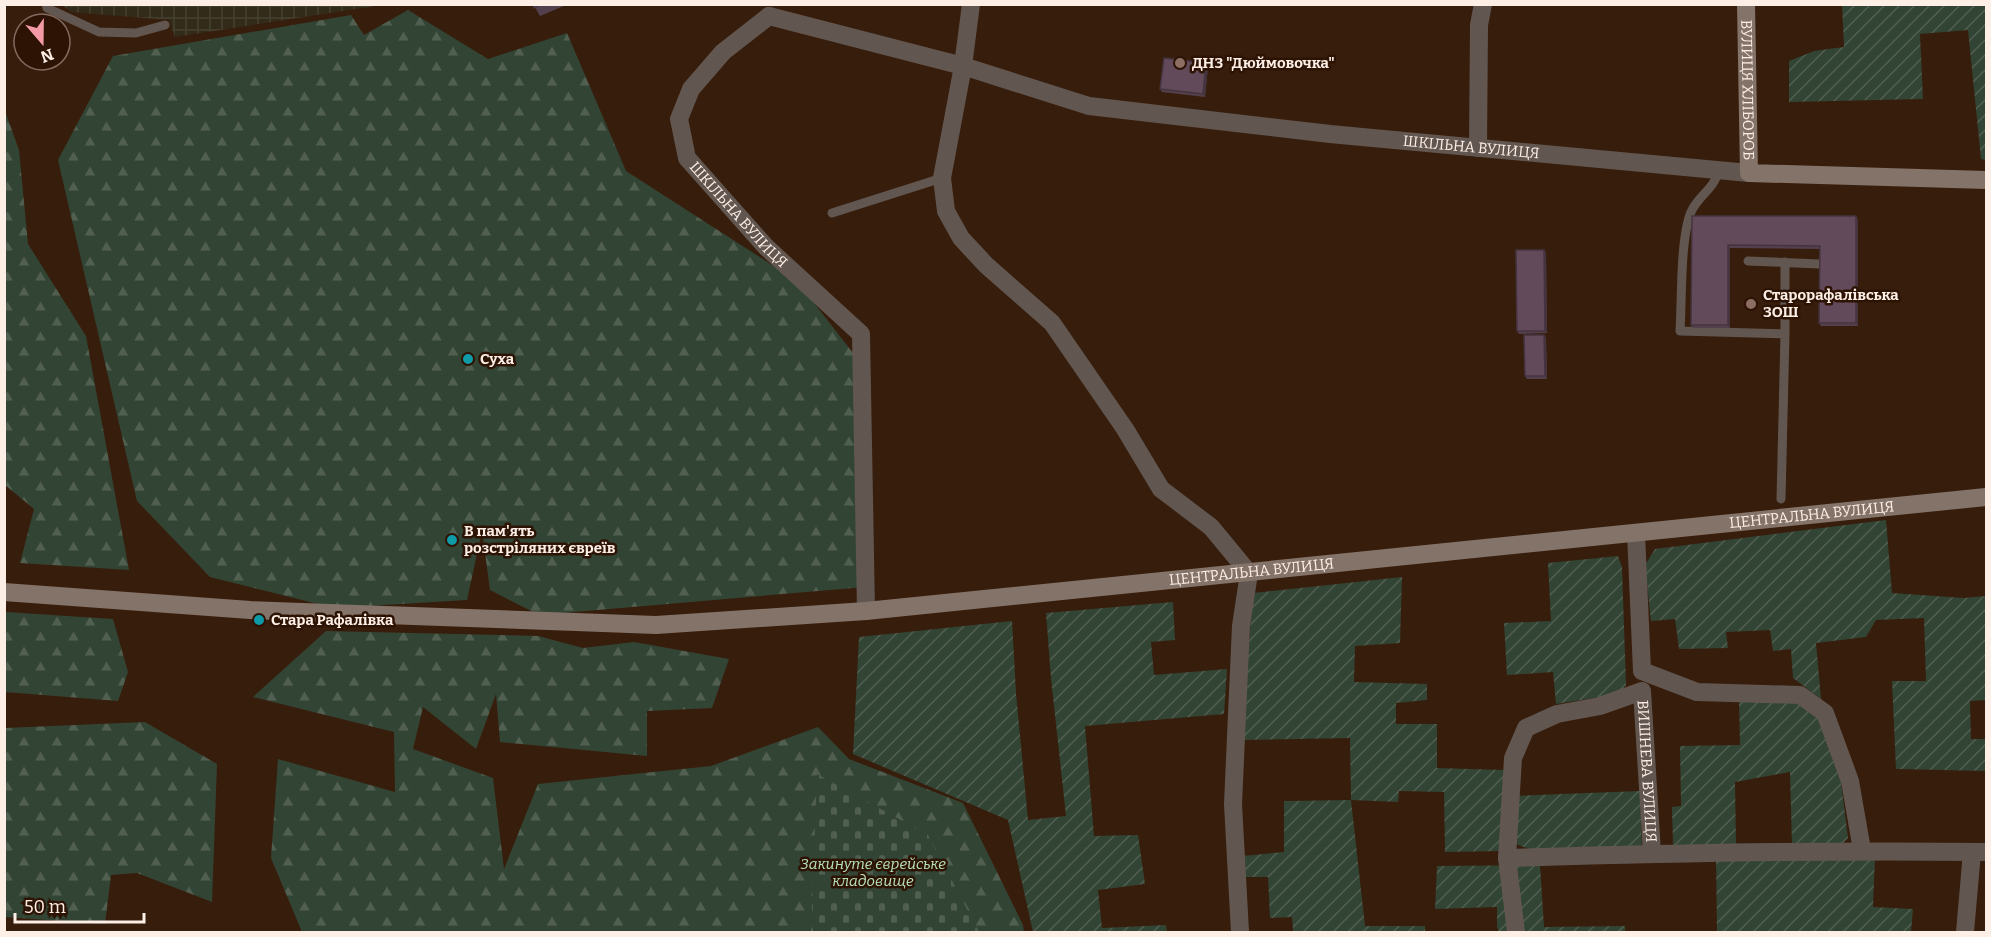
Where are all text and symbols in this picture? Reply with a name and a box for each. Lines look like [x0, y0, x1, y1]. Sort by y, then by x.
north arrow [12, 12, 72, 72]
street label: ВУЛИЦЯ ХЛІБОРОБ [1737, 20, 1758, 160]
text: N [38, 45, 56, 67]
place label: ДНЗ "Дюймовочка" [1192, 54, 1335, 72]
marker: ДНЗ "Дюймовочка" [1173, 56, 1187, 70]
street label: ШКІЛЬНА ВУЛИЦЯ [1402, 132, 1540, 162]
street label: ШКІЛЬНА ВУЛИЦЯ [686, 158, 791, 271]
place label: Старорафалівська ЗОШ [1763, 286, 1899, 321]
marker: Старорафалівська ЗОШ [1744, 297, 1758, 311]
place label: Суха [480, 350, 515, 368]
marker: Суха [461, 352, 475, 366]
street label: ЦЕНТРАЛЬНА ВУЛИЦЯ [1728, 497, 1895, 532]
place label: В пам'ять розстріляних євреїв [464, 522, 616, 557]
marker: В пам'ять розстріляних євреїв [445, 533, 459, 547]
street label: ЦЕНТРАЛЬНА ВУЛИЦЯ [1168, 554, 1335, 589]
place label: Стара Рафалівка [271, 611, 394, 629]
marker: Стара Рафалівка [252, 613, 266, 627]
street label: ВИШНЕВА ВУЛИЦЯ [1634, 699, 1660, 843]
park label: Закинуте єврейське кладовище [800, 855, 946, 890]
scale bar [15, 886, 144, 924]
text: 50 m [24, 896, 66, 918]

